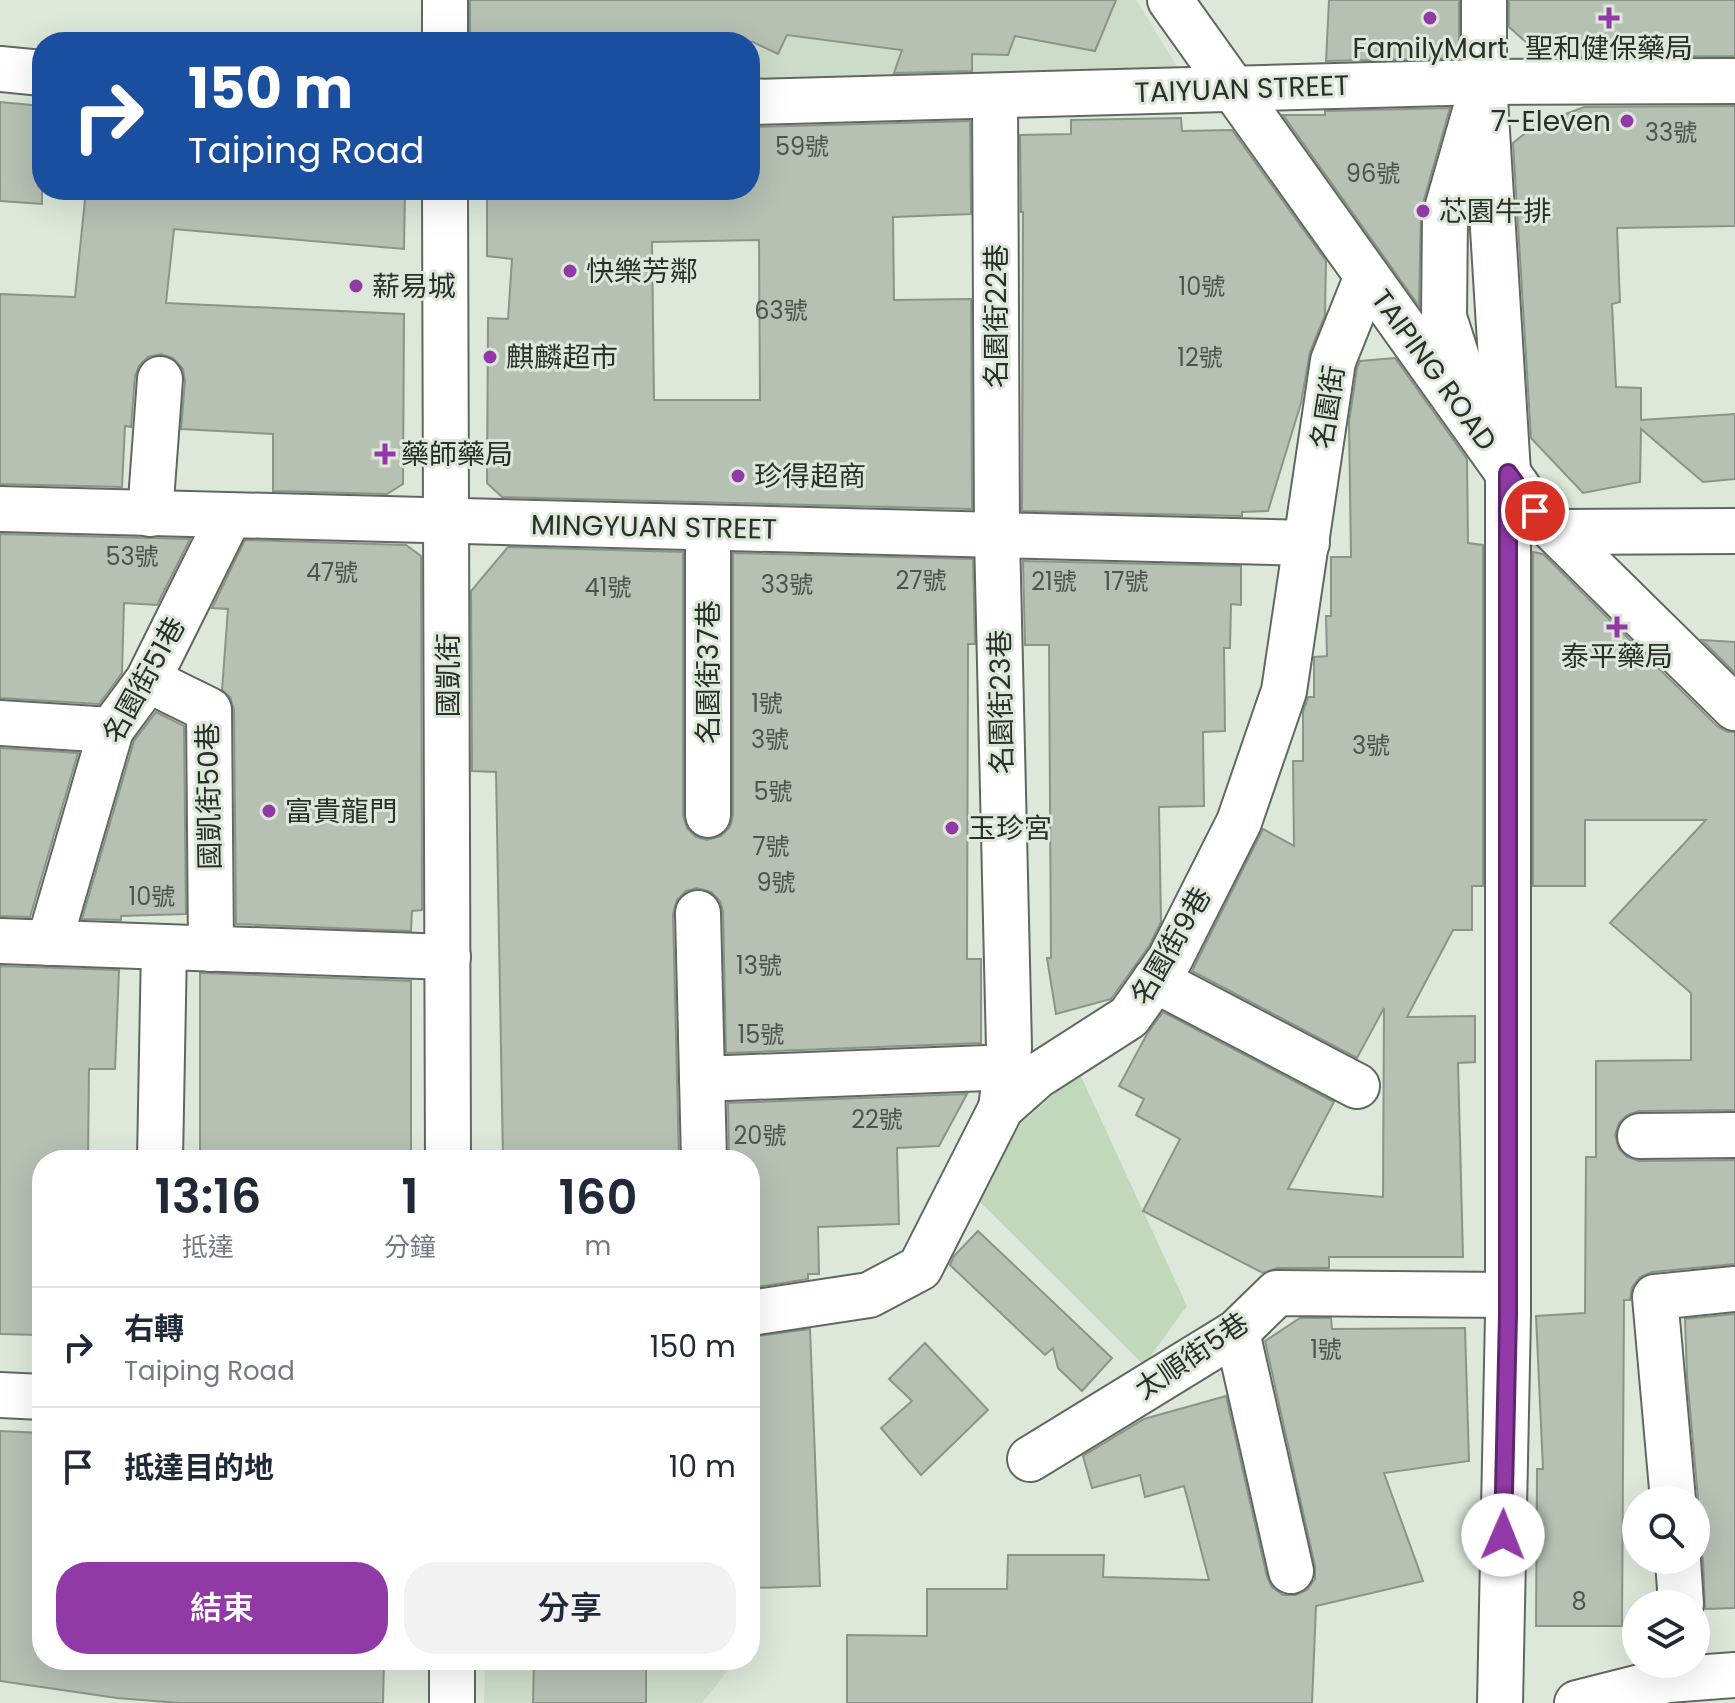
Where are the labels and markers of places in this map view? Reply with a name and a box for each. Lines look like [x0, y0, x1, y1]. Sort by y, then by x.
marker: FamilyMart [1421, 9, 1439, 27]
marker: 聖和健保藥局 [1600, 9, 1618, 27]
place label: FamilyMart [1352, 29, 1508, 68]
place label: 聖和健保藥局 [1525, 29, 1693, 68]
place label: 7-Eleven [1491, 102, 1611, 141]
marker: 7-Eleven [1618, 112, 1636, 130]
place label: 芯園牛排 [1439, 192, 1551, 231]
marker: 芯園牛排 [1414, 202, 1432, 220]
place label: 快樂芳鄰 [586, 252, 698, 291]
marker: 快樂芳鄰 [561, 262, 579, 280]
place label: 薪易城 [372, 267, 456, 306]
marker: 薪易城 [347, 277, 365, 295]
place label: 麒麟超市 [506, 338, 618, 377]
marker: 麒麟超市 [481, 348, 499, 366]
place label: 藥師藥局 [401, 435, 513, 474]
marker: 藥師藥局 [376, 445, 394, 463]
place label: 珍得超商 [754, 457, 866, 496]
marker: 珍得超商 [729, 467, 747, 485]
pin [1501, 477, 1569, 545]
marker: 泰平藥局 [1608, 618, 1626, 636]
place label: 泰平藥局 [1561, 637, 1673, 676]
place label: 富貴龍門 [285, 792, 397, 831]
marker: 富貴龍門 [260, 802, 278, 820]
place label: 玉珍宮 [968, 809, 1052, 848]
marker: 玉珍宮 [943, 819, 961, 837]

